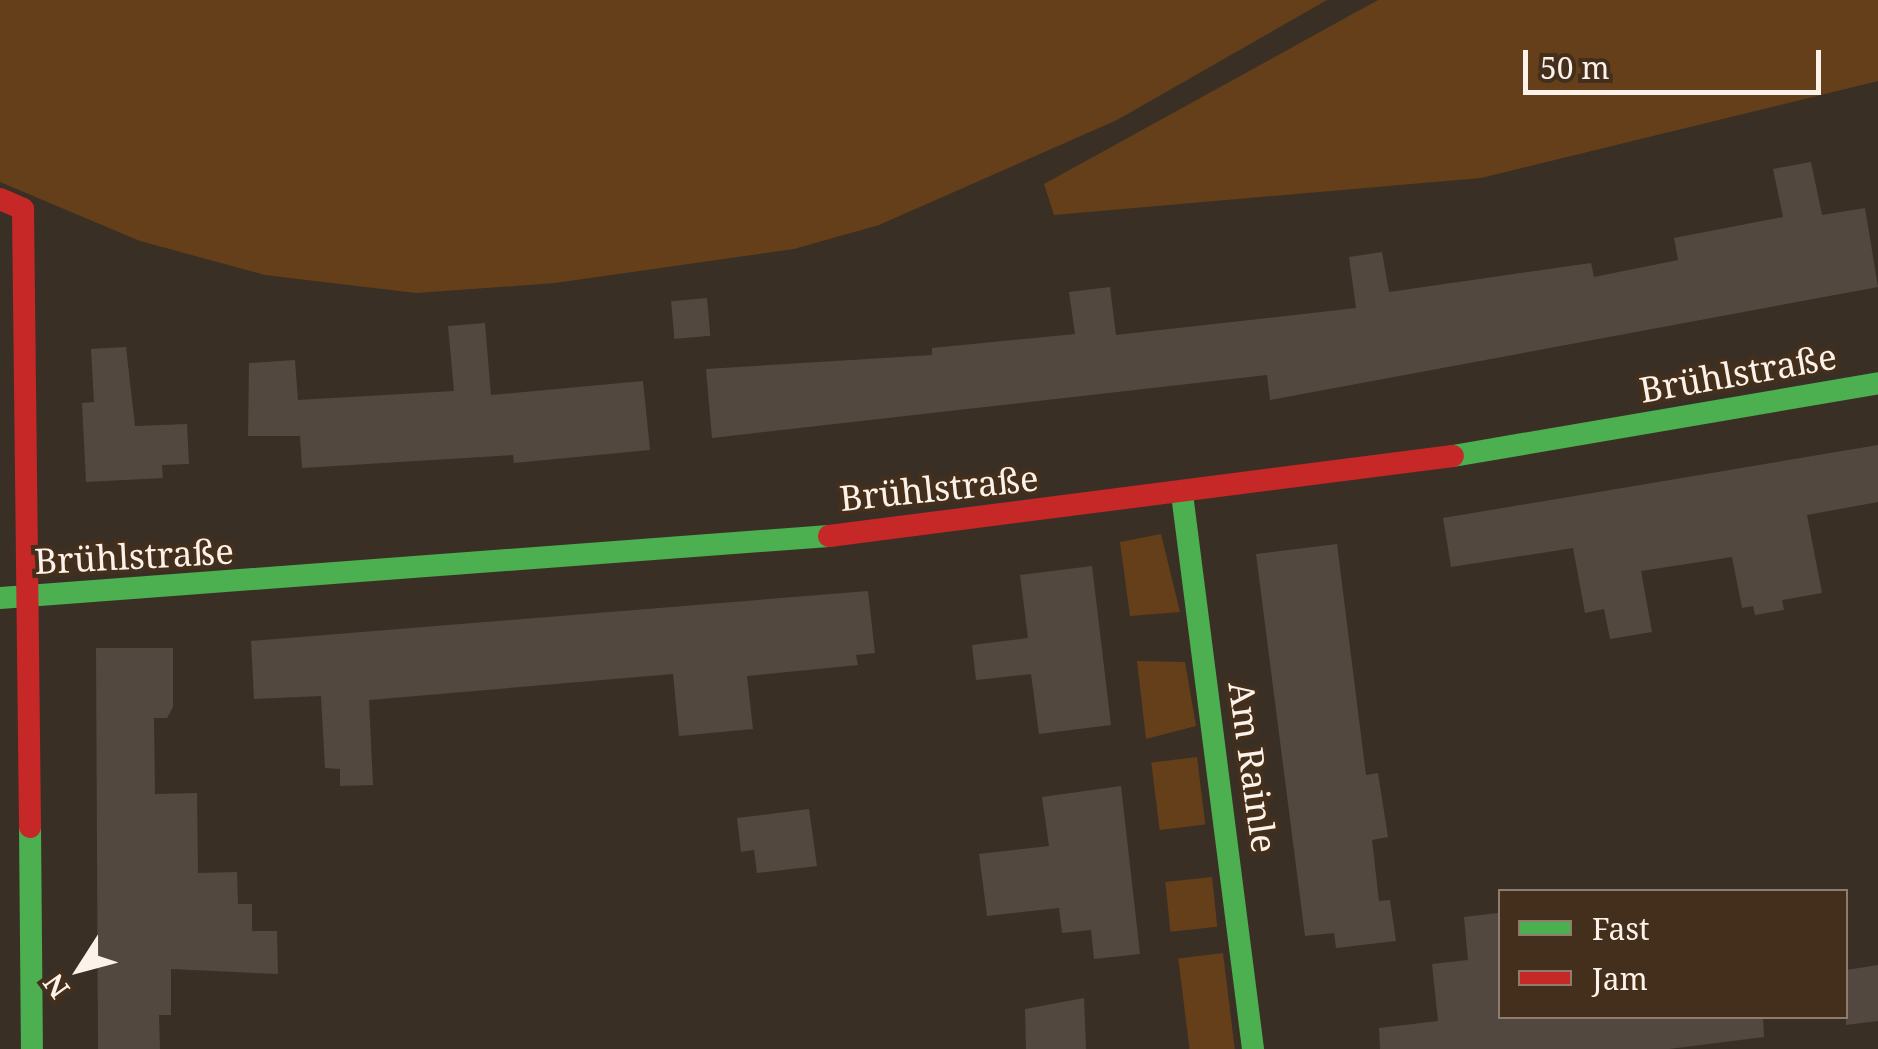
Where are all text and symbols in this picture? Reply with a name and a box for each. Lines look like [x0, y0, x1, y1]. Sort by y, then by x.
scale bar [1528, 30, 1826, 92]
text: 50 m [1540, 47, 1610, 88]
street label: Brühlstraße [1636, 335, 1840, 411]
street label: Brühlstraße [838, 457, 1040, 519]
street label: Brühlstraße [33, 530, 235, 582]
street label: Am Rainle [1220, 678, 1286, 856]
legend [1498, 889, 1848, 1019]
text: Fast [1592, 908, 1649, 949]
north arrow [30, 919, 130, 1019]
text: Jam [1592, 958, 1648, 999]
text: N [34, 967, 78, 1007]

